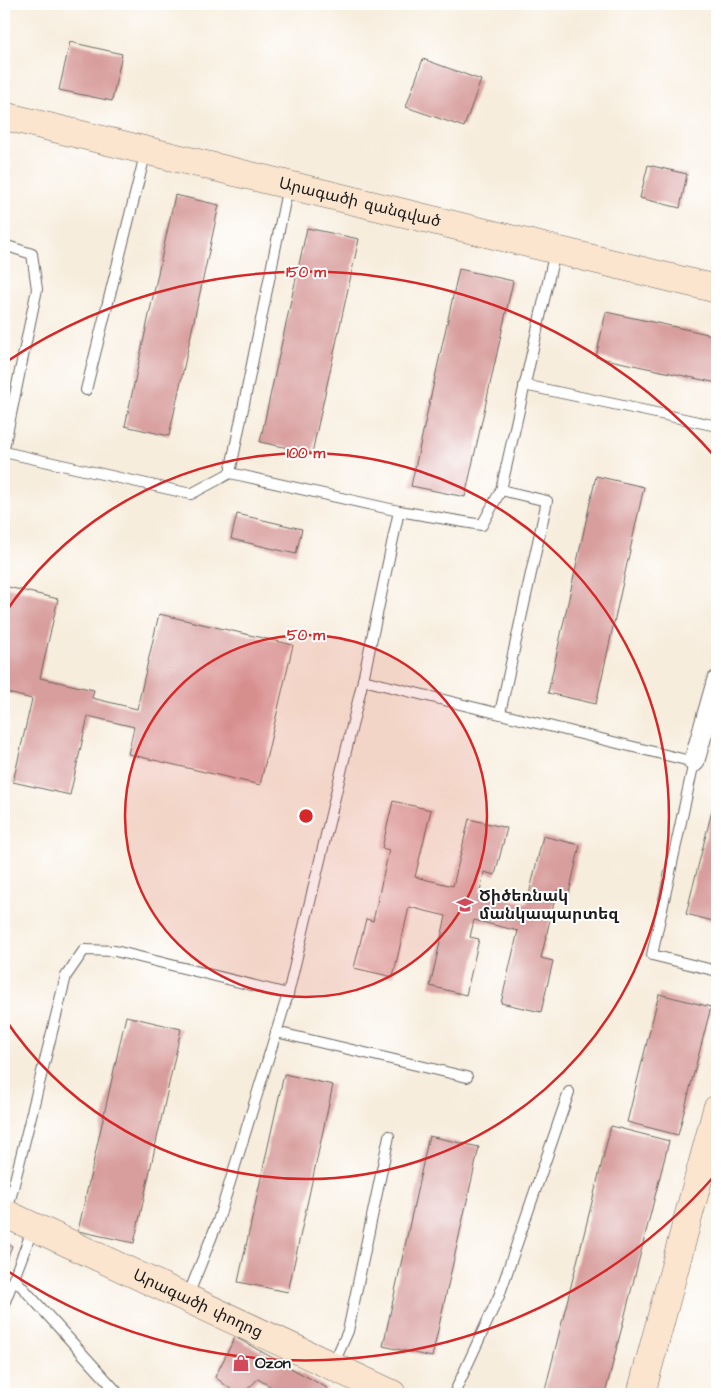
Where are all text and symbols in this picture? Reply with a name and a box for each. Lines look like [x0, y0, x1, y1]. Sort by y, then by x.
street label: Արագածի զանգված [276, 172, 443, 233]
text: 150 m [286, 262, 326, 283]
text: 100 m [287, 443, 326, 464]
text: 50 m [287, 625, 325, 646]
centre of rings [297, 807, 315, 825]
place label: Ծիծեռնակ մանկապարտեզ [479, 885, 619, 925]
school or university icon: Ծիծեռնակ մանկապարտեզ [455, 895, 475, 915]
street label: Արագածի փողոց [129, 1264, 266, 1343]
place label: Ozon [255, 1352, 291, 1374]
shop icon: Ozon [231, 1353, 251, 1373]

